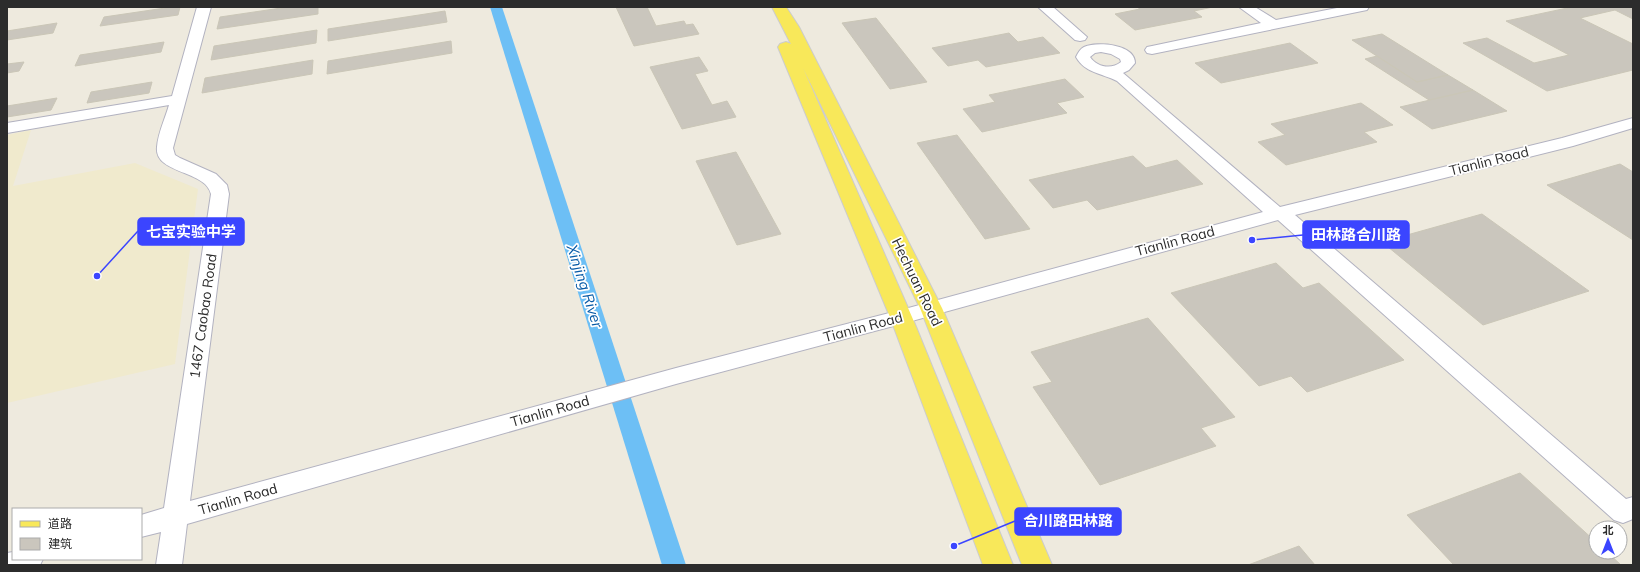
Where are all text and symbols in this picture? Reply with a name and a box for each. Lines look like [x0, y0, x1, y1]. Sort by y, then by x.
street label: Tianlin Road [1447, 142, 1531, 180]
callout: 七宝实验中学 [138, 218, 244, 245]
callout: 田林路合川路 [1303, 221, 1409, 248]
text: 七宝实验中学 [146, 222, 236, 241]
street label: Tianlin Road [1133, 222, 1217, 260]
text: 田林路合川路 [1311, 225, 1401, 244]
street label: Hechuan Road [888, 235, 946, 329]
water label: Xinjing River [562, 241, 608, 331]
street label: 1467 Caobao Road [185, 252, 221, 380]
street label: Tianlin Road [821, 308, 905, 346]
street label: Tianlin Road [508, 391, 592, 431]
street label: Tianlin Road [196, 479, 280, 519]
legend [12, 508, 142, 560]
callout: 合川路田林路 [1015, 508, 1121, 535]
text: 合川路田林路 [1023, 511, 1113, 530]
text: 道路 [48, 516, 72, 531]
north arrow [1588, 520, 1628, 560]
text: 北 [1603, 523, 1614, 537]
text: 建筑 [48, 536, 72, 551]

